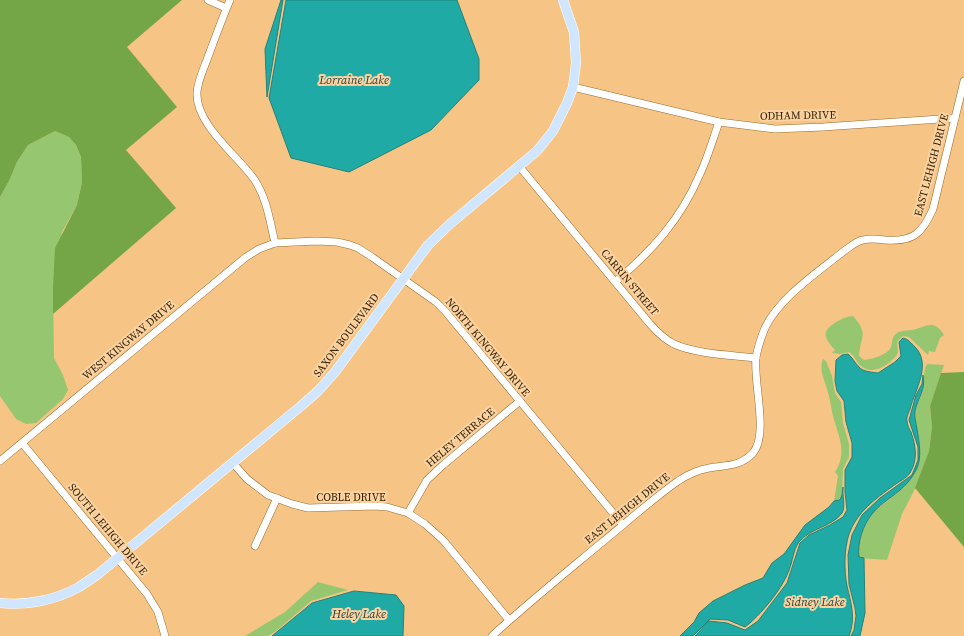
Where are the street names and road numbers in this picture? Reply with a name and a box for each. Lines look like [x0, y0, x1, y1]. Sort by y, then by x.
street label: ODHAM DRIVE [760, 107, 837, 124]
street label: EAST LEHIGH DRIVE [911, 112, 952, 218]
street label: CARRIN STREET [597, 246, 662, 319]
street label: SAXON BOULEVARD [310, 290, 383, 380]
street label: NORTH KINGWAY DRIVE [442, 295, 533, 400]
street label: WEST KINGWAY DRIVE [79, 297, 178, 383]
street label: HELEY TERRACE [423, 404, 498, 471]
street label: EAST LEHIGH DRIVE [582, 469, 673, 547]
street label: SOUTH LEHIGH DRIVE [65, 480, 151, 579]
street label: COBLE DRIVE [316, 490, 386, 505]

